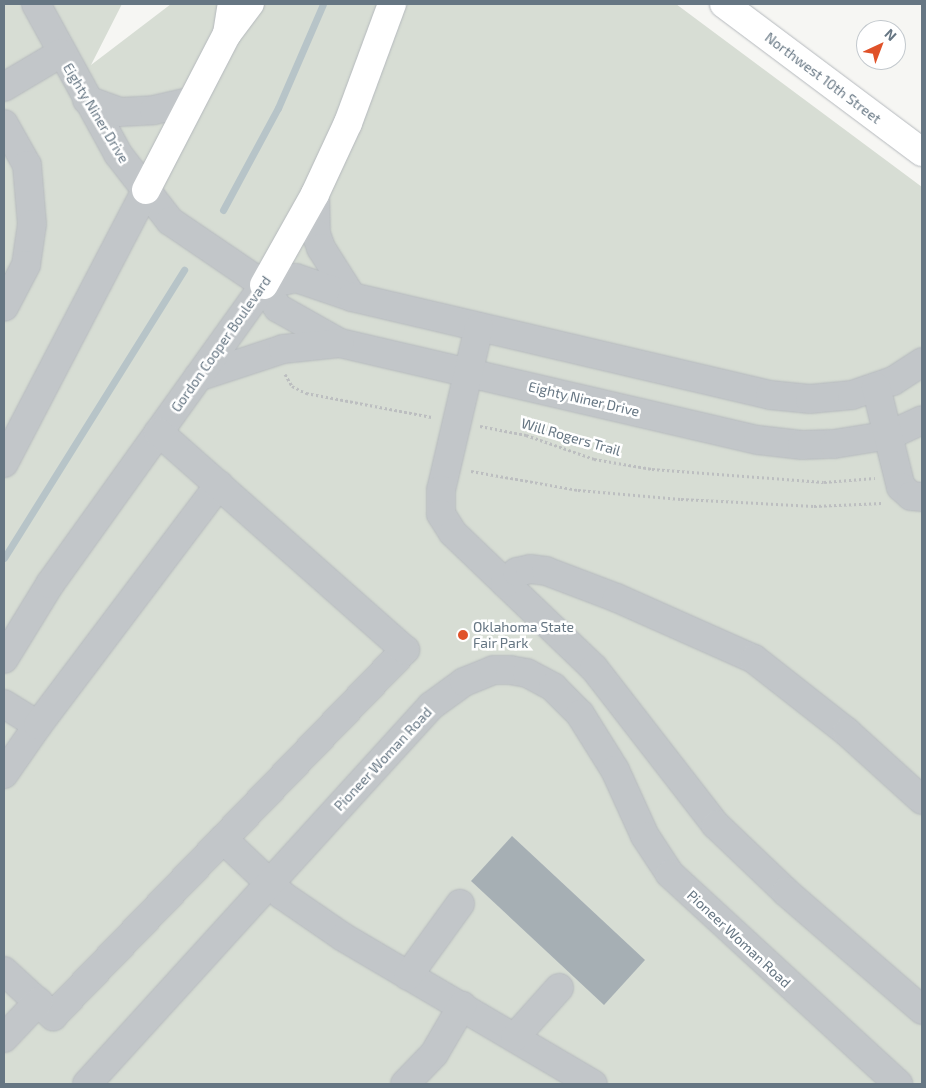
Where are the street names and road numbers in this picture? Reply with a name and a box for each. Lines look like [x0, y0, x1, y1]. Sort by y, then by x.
street label: Northwest 10th Street [762, 29, 884, 127]
street label: Eighty Niner Drive [59, 60, 133, 166]
street label: Gordon Cooper Boulevard [168, 273, 274, 415]
street label: Eighty Niner Drive [527, 378, 641, 420]
street label: Will Rogers Trail [519, 415, 623, 459]
street label: Pioneer Woman Road [330, 704, 436, 814]
street label: Pioneer Woman Road [684, 886, 794, 992]

